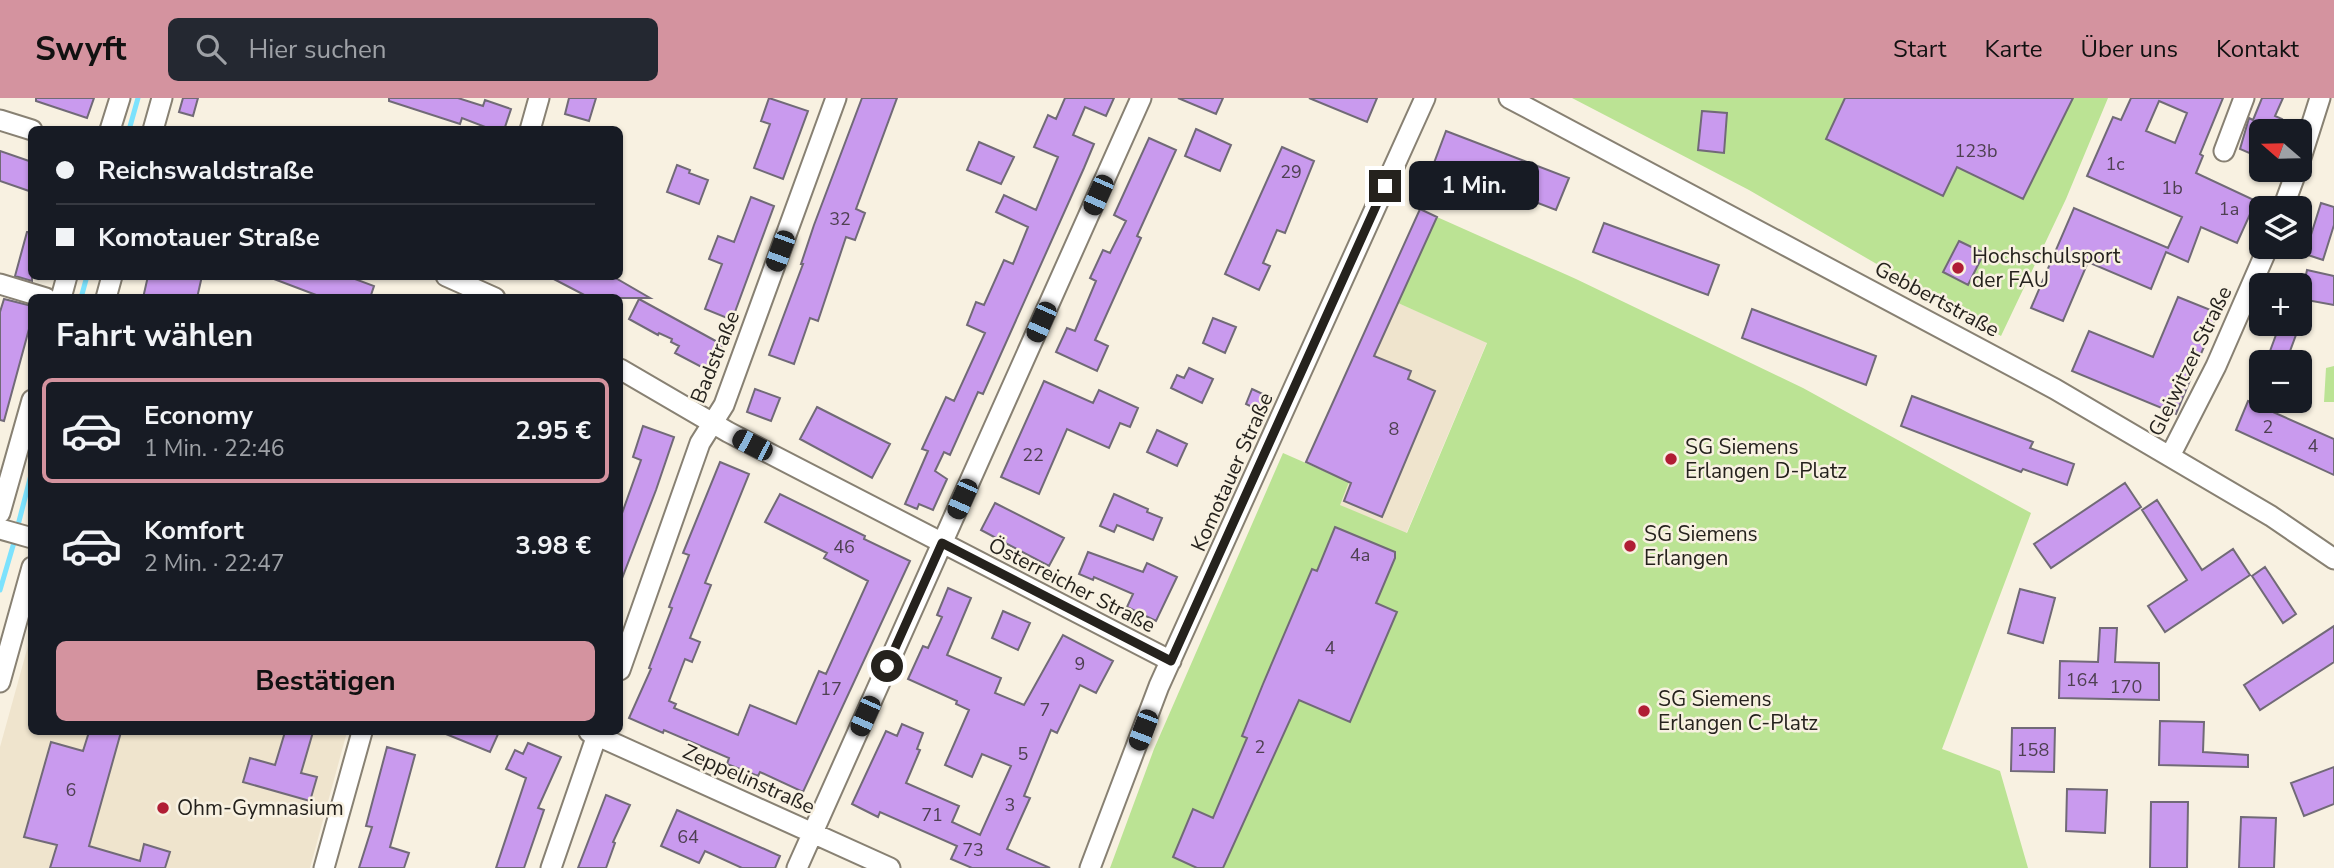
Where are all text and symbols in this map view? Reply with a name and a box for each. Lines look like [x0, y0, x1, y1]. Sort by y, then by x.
search box [168, 18, 658, 81]
text: Swyft [35, 27, 126, 72]
icon: search [192, 30, 230, 68]
text: Hier suchen [248, 32, 387, 67]
text: Start [1893, 33, 1946, 65]
text: Karte [1984, 33, 2042, 65]
text: Über uns [2080, 33, 2178, 65]
text: Kontakt [2216, 33, 2299, 65]
north arrow [2249, 119, 2312, 182]
map controls [2249, 119, 2312, 413]
house number: 123b [1955, 139, 1997, 163]
house number: 1c [2105, 152, 2125, 176]
text: Reichswaldstraße [98, 153, 314, 188]
house number: 29 [1280, 160, 1302, 184]
callout: 1 Min. [1410, 162, 1539, 210]
route end [1369, 170, 1401, 202]
text: 1 Min. [1442, 170, 1507, 201]
car [1080, 172, 1117, 218]
house number: 1b [2161, 176, 2183, 200]
button: layers [2249, 196, 2312, 259]
house number: 1a [2219, 197, 2239, 221]
house number: 32 [829, 207, 851, 231]
text: Komotauer Straße [98, 220, 320, 255]
car [763, 228, 798, 274]
place label: Hochschulsport der FAU [1972, 242, 2121, 294]
street label: Gebbertstraße [1870, 254, 2004, 344]
marker: Hochschulsport der FAU [1950, 260, 1966, 276]
button: + [2249, 273, 2312, 336]
street label: Gleiwitzer Straße [2142, 281, 2238, 441]
car [1023, 299, 1060, 345]
street label: Badstraße [684, 307, 746, 407]
text: Fahrt wählen [56, 314, 253, 357]
button: − [2249, 350, 2312, 413]
street label: Komotauer Straße [1184, 388, 1280, 556]
text: Economy [144, 398, 253, 433]
icon: car [60, 399, 123, 462]
text: 2.95 € [515, 413, 591, 448]
house number: 2 [2263, 415, 2273, 439]
house number: 8 [1389, 417, 1399, 441]
car [729, 426, 776, 464]
text: 1 Min. · 22:46 [144, 433, 285, 464]
place label: SG Siemens Erlangen D-Platz [1685, 433, 1847, 485]
house number: 4 [2308, 434, 2319, 458]
house number: 22 [1022, 443, 1044, 467]
marker: SG Siemens Erlangen D-Platz [1663, 451, 1679, 467]
car [944, 476, 981, 522]
text: Komfort [144, 513, 244, 548]
icon: car [60, 514, 123, 577]
place label: SG Siemens Erlangen [1644, 520, 1758, 572]
text: 3.98 € [515, 528, 591, 563]
street label: Österreicher Straße [984, 531, 1160, 639]
house number: 46 [833, 535, 855, 559]
marker: SG Siemens Erlangen [1622, 538, 1638, 554]
house number: 4a [1350, 543, 1370, 567]
text: 2 Min. · 22:47 [144, 548, 285, 579]
house number: 4 [1325, 636, 1336, 660]
button: Bestätigen [56, 641, 595, 721]
route start [871, 650, 903, 682]
house number: 9 [1075, 652, 1085, 676]
house number: 164 [2066, 668, 2098, 692]
house number: 170 [2110, 675, 2142, 699]
house number: 17 [820, 677, 842, 701]
place label: SG Siemens Erlangen C-Platz [1658, 685, 1818, 737]
car [847, 693, 884, 739]
house number: 7 [1040, 698, 1050, 722]
marker: SG Siemens Erlangen C-Platz [1636, 703, 1652, 719]
car [1126, 707, 1161, 753]
house number: 2 [1255, 735, 1265, 759]
street label: Zeppelinstraße [678, 737, 820, 821]
house number: 158 [2017, 738, 2049, 762]
house number: 5 [1018, 742, 1028, 766]
house number: 6 [66, 778, 76, 802]
house number: 3 [1005, 793, 1015, 817]
place label: Ohm-Gymnasium [177, 794, 344, 822]
marker: Ohm-Gymnasium [155, 800, 171, 816]
house number: 71 [921, 803, 943, 827]
house number: 64 [677, 825, 699, 849]
house number: 73 [962, 838, 984, 862]

